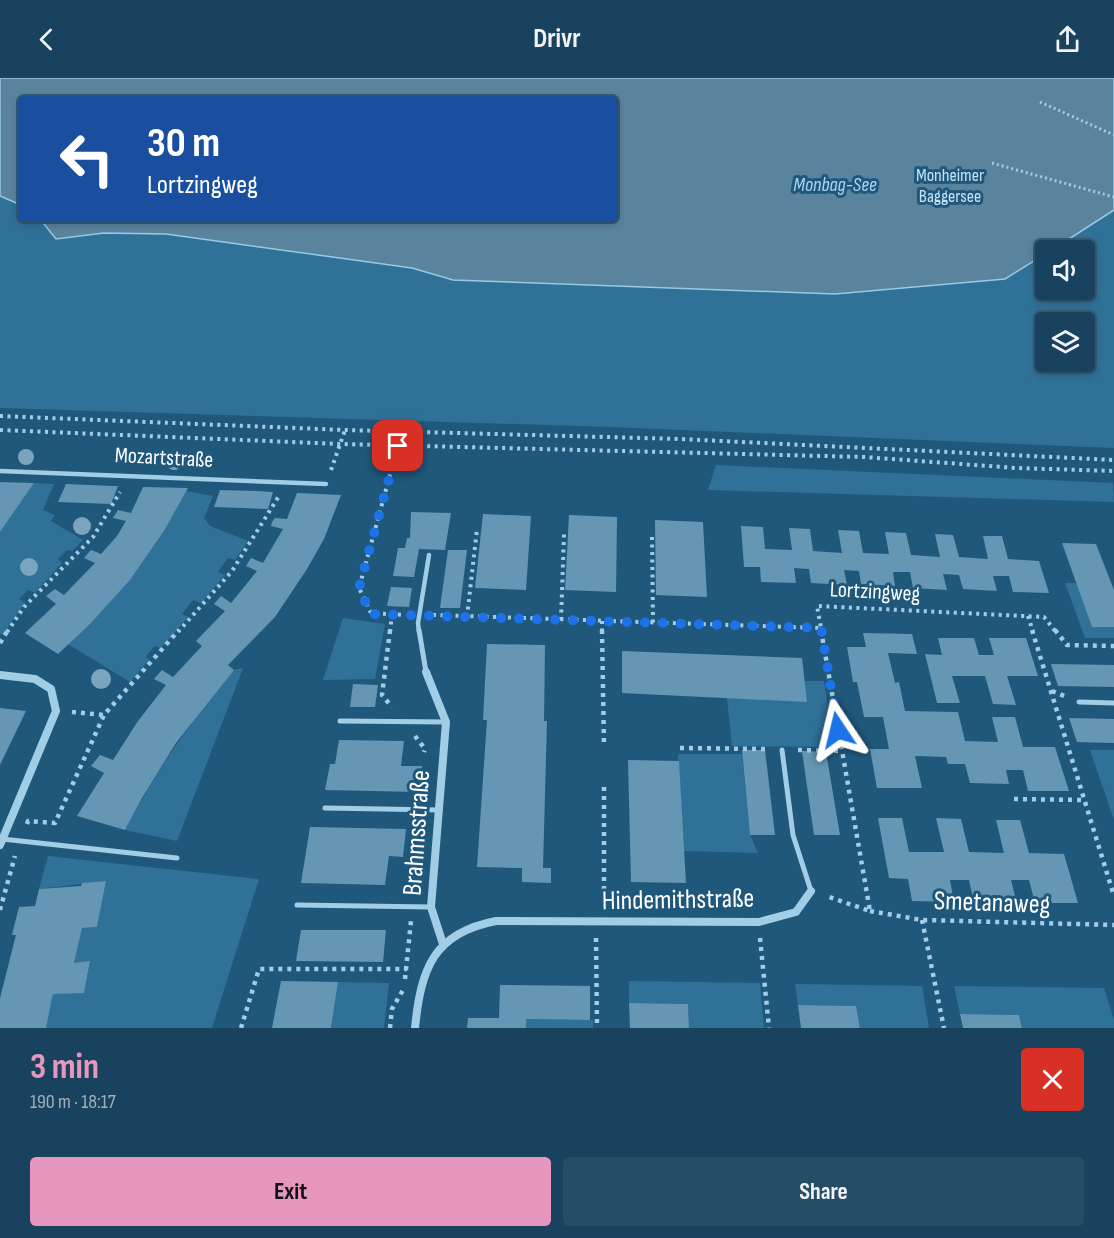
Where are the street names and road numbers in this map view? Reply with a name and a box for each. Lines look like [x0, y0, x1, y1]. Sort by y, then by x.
street label: Mozartstraße [114, 442, 214, 474]
street label: Lortzingweg [829, 576, 921, 608]
street label: Brahmsstraße [397, 769, 437, 897]
street label: Hindemithstraße [602, 883, 754, 917]
street label: Smetanaweg [933, 885, 1051, 921]

